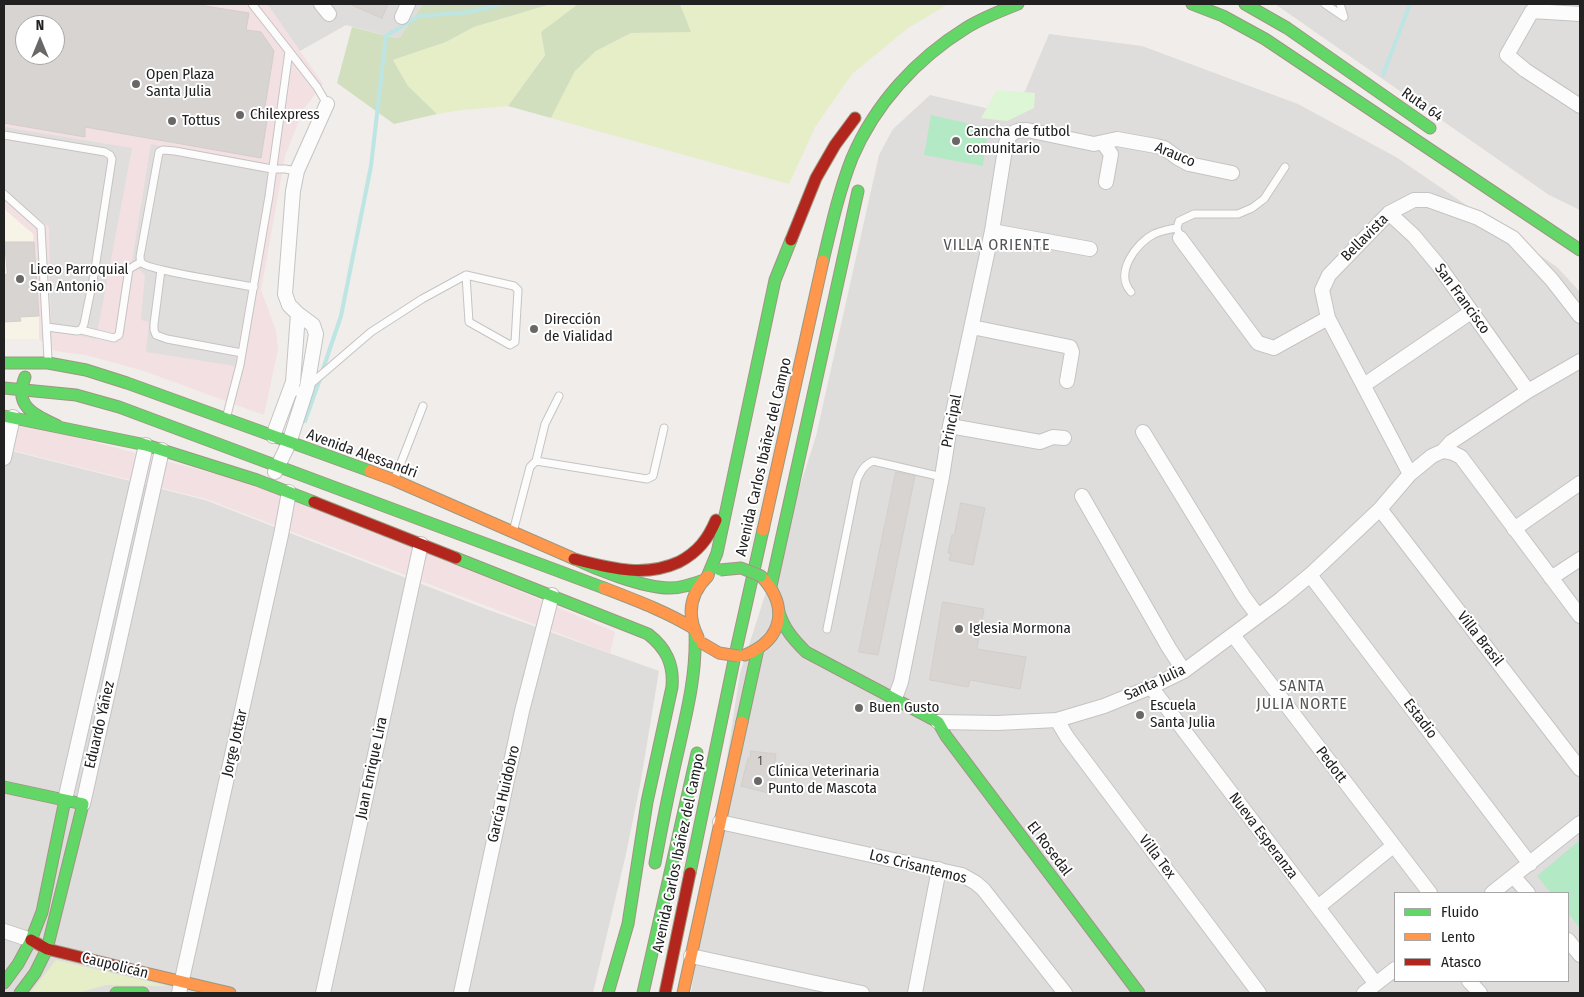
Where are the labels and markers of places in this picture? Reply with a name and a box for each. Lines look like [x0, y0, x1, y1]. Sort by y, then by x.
place label: Open Plaza Santa Julia [146, 66, 214, 101]
marker: Open Plaza Santa Julia [130, 78, 142, 90]
place label: Chilexpress [250, 106, 320, 124]
marker: Chilexpress [234, 109, 246, 121]
place label: Tottus [182, 112, 220, 130]
marker: Tottus [166, 115, 178, 127]
place label: Cancha de futbol comunitario [966, 123, 1070, 158]
marker: Cancha de futbol comunitario [950, 135, 962, 147]
place label: Liceo Parroquial San Antonio [30, 261, 129, 296]
marker: Liceo Parroquial San Antonio [14, 273, 26, 285]
place label: Dirección de Vialidad [544, 311, 613, 346]
marker: Dirección de Vialidad [528, 323, 540, 335]
place label: Iglesia Mormona [969, 620, 1071, 638]
marker: Iglesia Mormona [953, 623, 965, 635]
place label: Escuela Santa Julia [1150, 697, 1215, 732]
place label: Buen Gusto [869, 699, 939, 717]
marker: Buen Gusto [853, 702, 865, 714]
marker: Escuela Santa Julia [1134, 709, 1146, 721]
place label: Clínica Veterinaria Punto de Mascota [768, 763, 879, 798]
marker: Clínica Veterinaria Punto de Mascota [752, 775, 764, 787]

